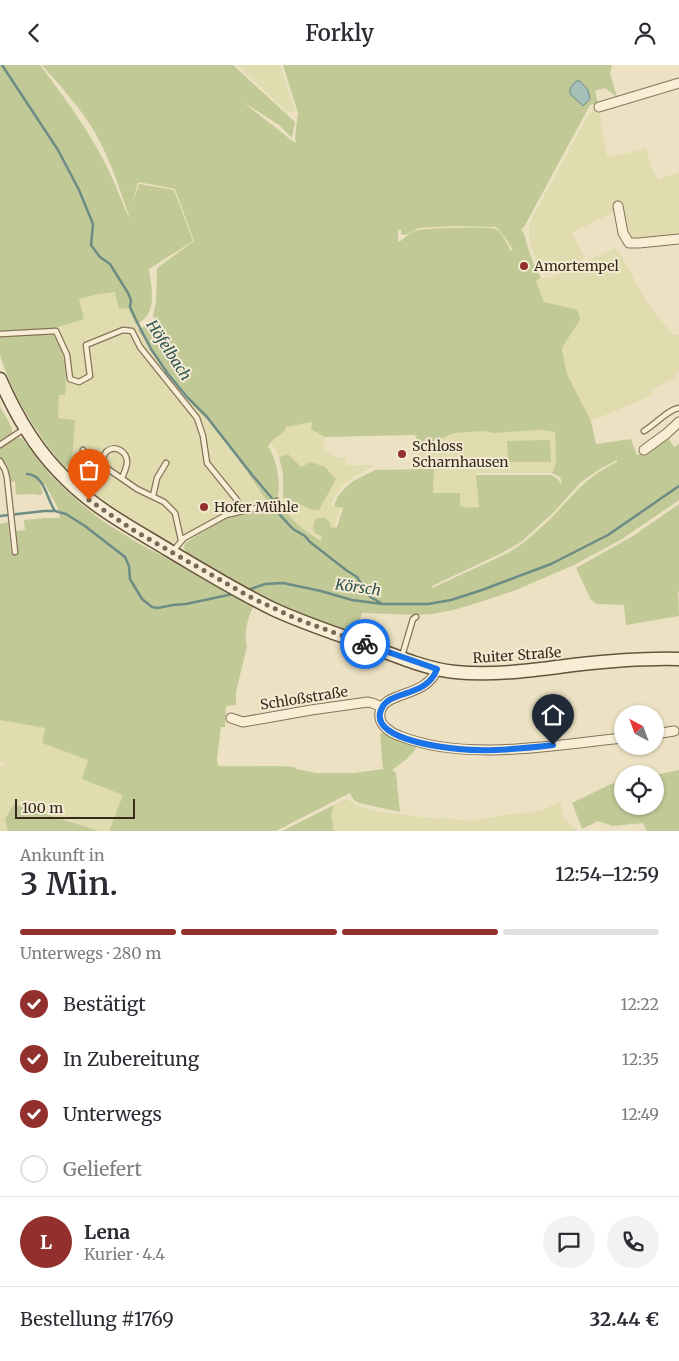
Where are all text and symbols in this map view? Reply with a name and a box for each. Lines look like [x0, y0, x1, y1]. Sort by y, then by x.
icon: back [20, 19, 48, 47]
text: Forkly [305, 19, 374, 47]
icon: person [631, 19, 659, 47]
place label: Amortempel [533, 257, 620, 275]
marker: Amortempel [518, 260, 530, 272]
water label: Höfelbach [142, 315, 196, 384]
place label: Schloss Scharnhausen [412, 437, 509, 471]
marker: Schloss Scharnhausen [396, 448, 408, 460]
pin [68, 449, 110, 500]
icon: bag [75, 456, 103, 484]
place label: Hofer Mühle [214, 498, 298, 516]
marker: Hofer Mühle [198, 501, 210, 513]
water label: Körsch [333, 574, 382, 600]
courier [340, 619, 390, 669]
icon: bike [351, 630, 379, 658]
street label: Ruiter Straße [472, 643, 562, 667]
street label: Schloßstraße [259, 682, 349, 714]
pin [532, 694, 574, 745]
icon: home [539, 701, 567, 729]
north arrow [614, 705, 664, 755]
map controls [614, 705, 664, 815]
button: locate [614, 765, 664, 815]
scale bar [15, 796, 135, 819]
text: 100 m [22, 799, 63, 817]
text: Ankunft in [20, 845, 105, 865]
text: 12:54–12:59 [555, 862, 659, 886]
text: 3 Min. [20, 864, 118, 904]
text: Unterwegs · 280 m [20, 943, 161, 963]
icon: check [20, 990, 48, 1018]
text: Bestätigt [63, 992, 146, 1016]
text: 12:22 [620, 994, 659, 1014]
icon: check [20, 1045, 48, 1073]
text: In Zubereitung [63, 1047, 199, 1071]
text: 12:35 [622, 1049, 659, 1069]
icon: check [20, 1100, 48, 1128]
text: Unterwegs [63, 1102, 162, 1126]
text: 12:49 [621, 1104, 659, 1124]
text: Geliefert [63, 1157, 142, 1181]
button: chat [543, 1216, 595, 1268]
button: phone [607, 1216, 659, 1268]
text: Lena [84, 1220, 130, 1244]
text: L [40, 1230, 52, 1254]
text: Kurier · 4.4 [84, 1244, 165, 1264]
text: Bestellung #1769 [20, 1307, 174, 1331]
text: 32.44 € [590, 1307, 659, 1331]

